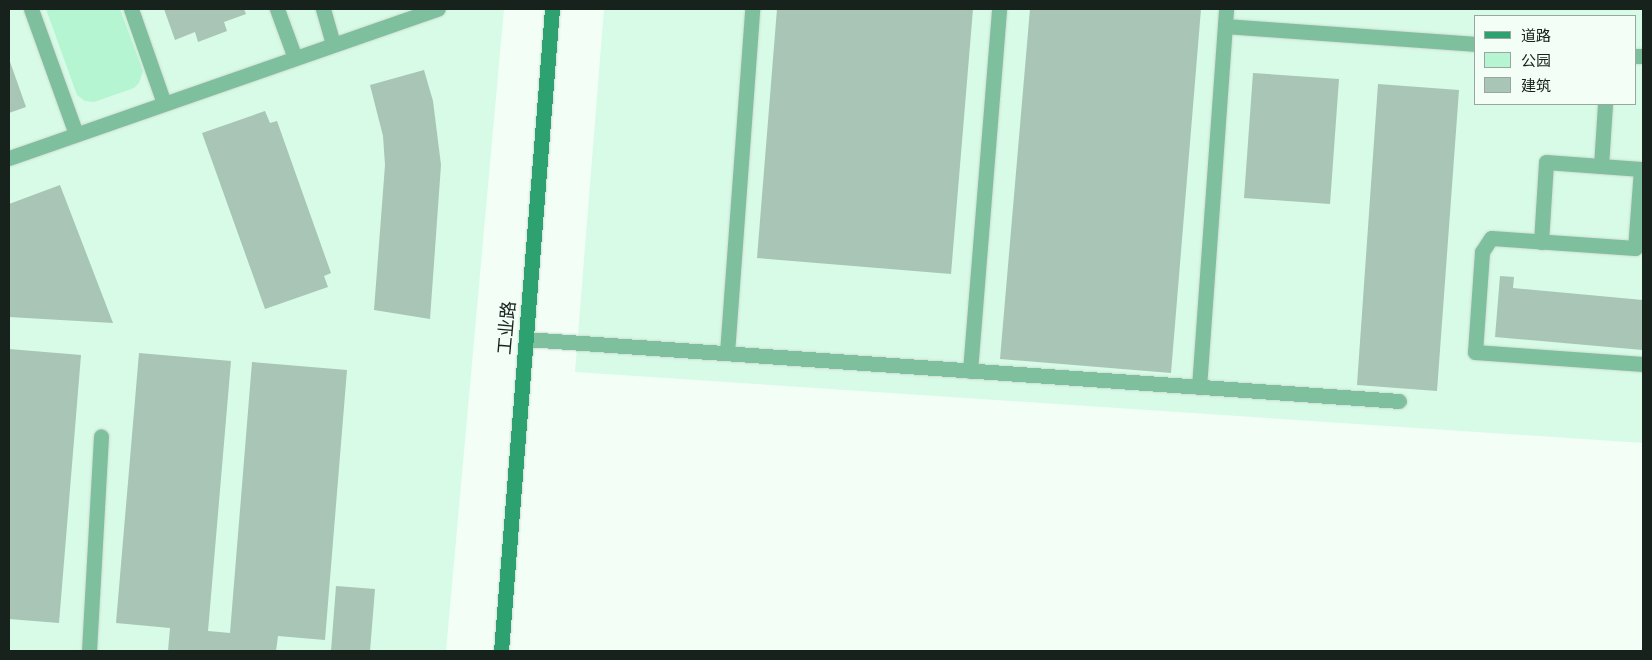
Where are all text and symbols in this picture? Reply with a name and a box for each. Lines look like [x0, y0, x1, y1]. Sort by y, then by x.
legend [1474, 15, 1637, 105]
text: 道路 [1521, 29, 1551, 44]
text: 公园 [1521, 54, 1551, 69]
text: 建筑 [1521, 79, 1551, 94]
street label: 工业路 [495, 300, 521, 356]

